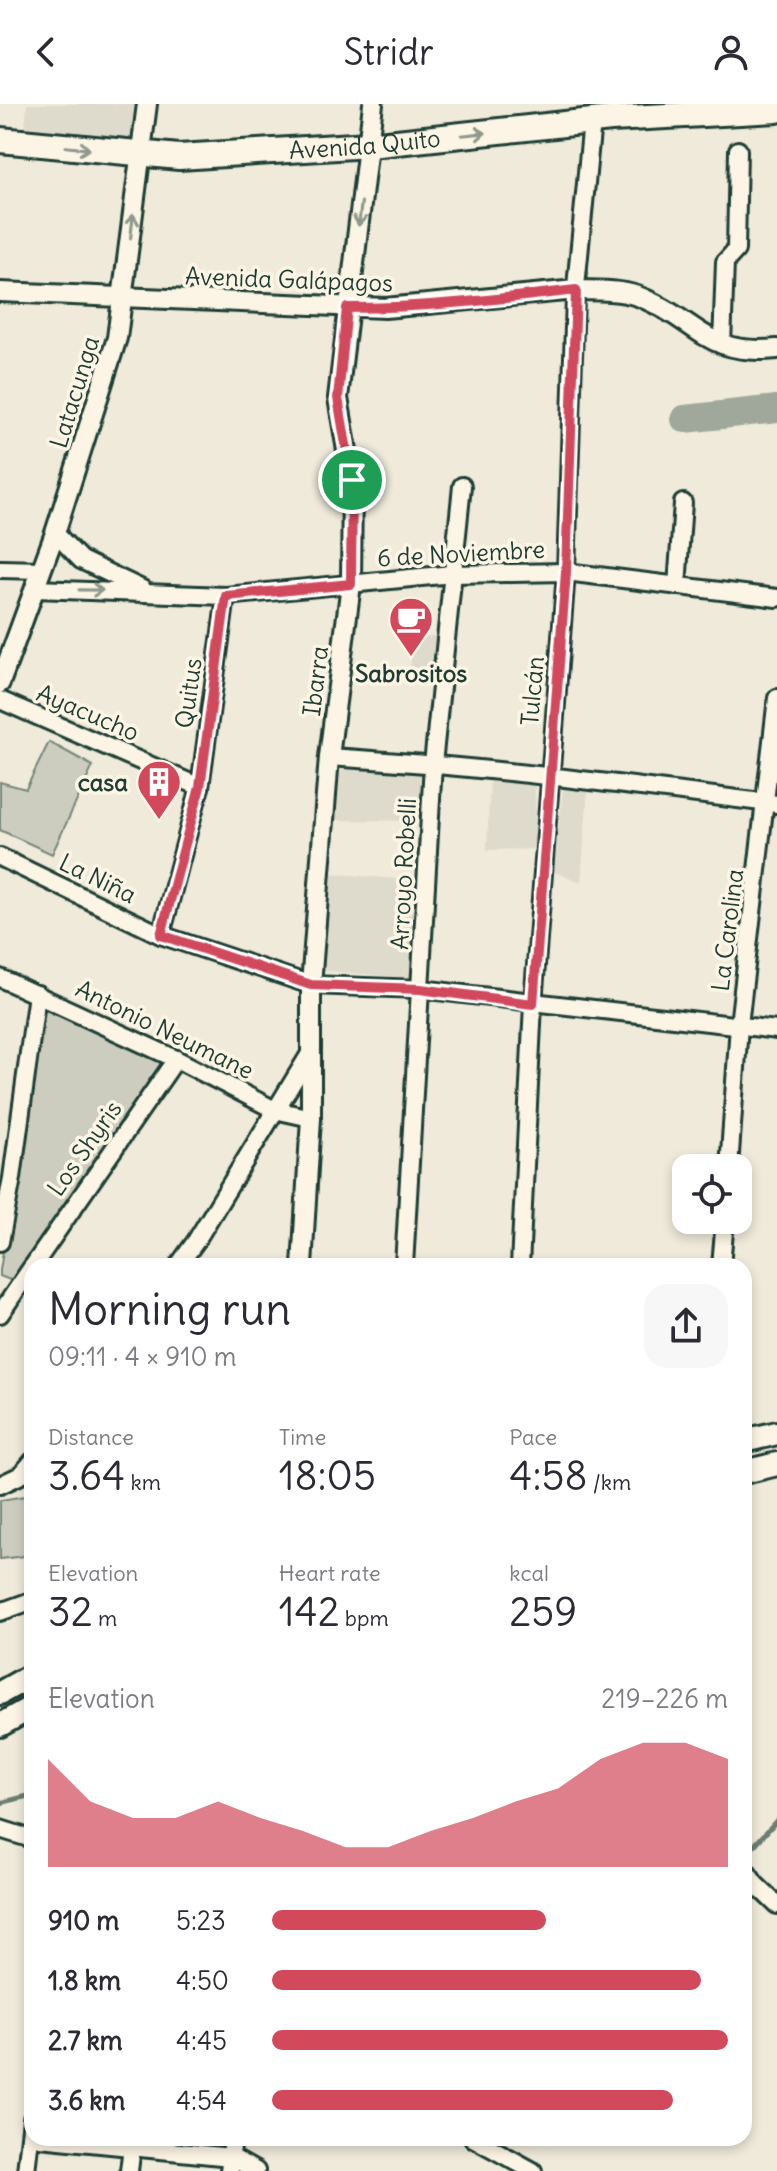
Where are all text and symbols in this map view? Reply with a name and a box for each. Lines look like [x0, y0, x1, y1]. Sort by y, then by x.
icon: back [24, 30, 68, 74]
text: Stridr [343, 30, 434, 75]
icon: person [709, 30, 753, 74]
street label: Avenida Quito [288, 122, 442, 165]
one-way arrow [460, 126, 487, 141]
one-way arrow [64, 141, 91, 156]
one-way arrow [352, 200, 367, 227]
one-way arrow [125, 213, 140, 240]
street label: Avenida Galápagos [185, 260, 393, 298]
street label: Latacunga [43, 332, 105, 452]
pin [318, 446, 386, 514]
icon: arrive [330, 458, 374, 502]
street label: 6 de Noviembre [376, 534, 546, 572]
one-way arrow [77, 583, 104, 598]
cafe icon: Sabrositos [387, 595, 435, 658]
street label: Ibarra [296, 644, 334, 718]
street label: Tulcán [514, 655, 550, 727]
street label: Quitus [168, 656, 208, 730]
place label: Sabrositos [355, 658, 467, 688]
street label: Ayacucho [32, 677, 144, 747]
building icon: casa [135, 758, 183, 821]
place label: casa [78, 767, 128, 797]
street label: Arroyo Robelli [384, 797, 422, 951]
street label: La Niña [55, 847, 141, 909]
street label: La Carolina [705, 867, 749, 993]
street label: Antonio Neumane [71, 973, 259, 1085]
street label: Los Shyris [40, 1094, 128, 1202]
map controls [672, 1154, 752, 1234]
button: locate [672, 1154, 752, 1234]
text: Morning run [48, 1282, 291, 1337]
button: share [644, 1284, 728, 1368]
text: 09:11 · 4 × 910 m [48, 1340, 237, 1373]
text: Distance [48, 1423, 134, 1451]
text: Time [279, 1423, 326, 1451]
text: Pace [509, 1423, 557, 1451]
text: 3.64 [48, 1451, 125, 1501]
text: 18:05 [279, 1451, 376, 1501]
text: 4:58 [509, 1451, 588, 1501]
text: km [125, 1468, 161, 1496]
text: /km [588, 1468, 631, 1496]
text: Elevation [48, 1559, 138, 1587]
text: Heart rate [279, 1559, 381, 1587]
text: kcal [509, 1559, 549, 1587]
text: 32 [48, 1587, 93, 1637]
text: 142 [279, 1587, 340, 1637]
text: 259 [509, 1587, 577, 1637]
text: m [93, 1604, 117, 1632]
text: bpm [340, 1604, 389, 1632]
text: Elevation [48, 1682, 155, 1715]
text: 219–226 m [601, 1682, 728, 1715]
text: 910 m [48, 1904, 119, 1937]
text: 5:23 [176, 1904, 226, 1937]
text: 1.8 km [48, 1964, 121, 1997]
text: 4:50 [176, 1964, 229, 1997]
text: 2.7 km [48, 2024, 123, 2057]
text: 4:45 [176, 2024, 227, 2057]
text: 3.6 km [48, 2084, 125, 2117]
text: 4:54 [176, 2084, 227, 2117]

